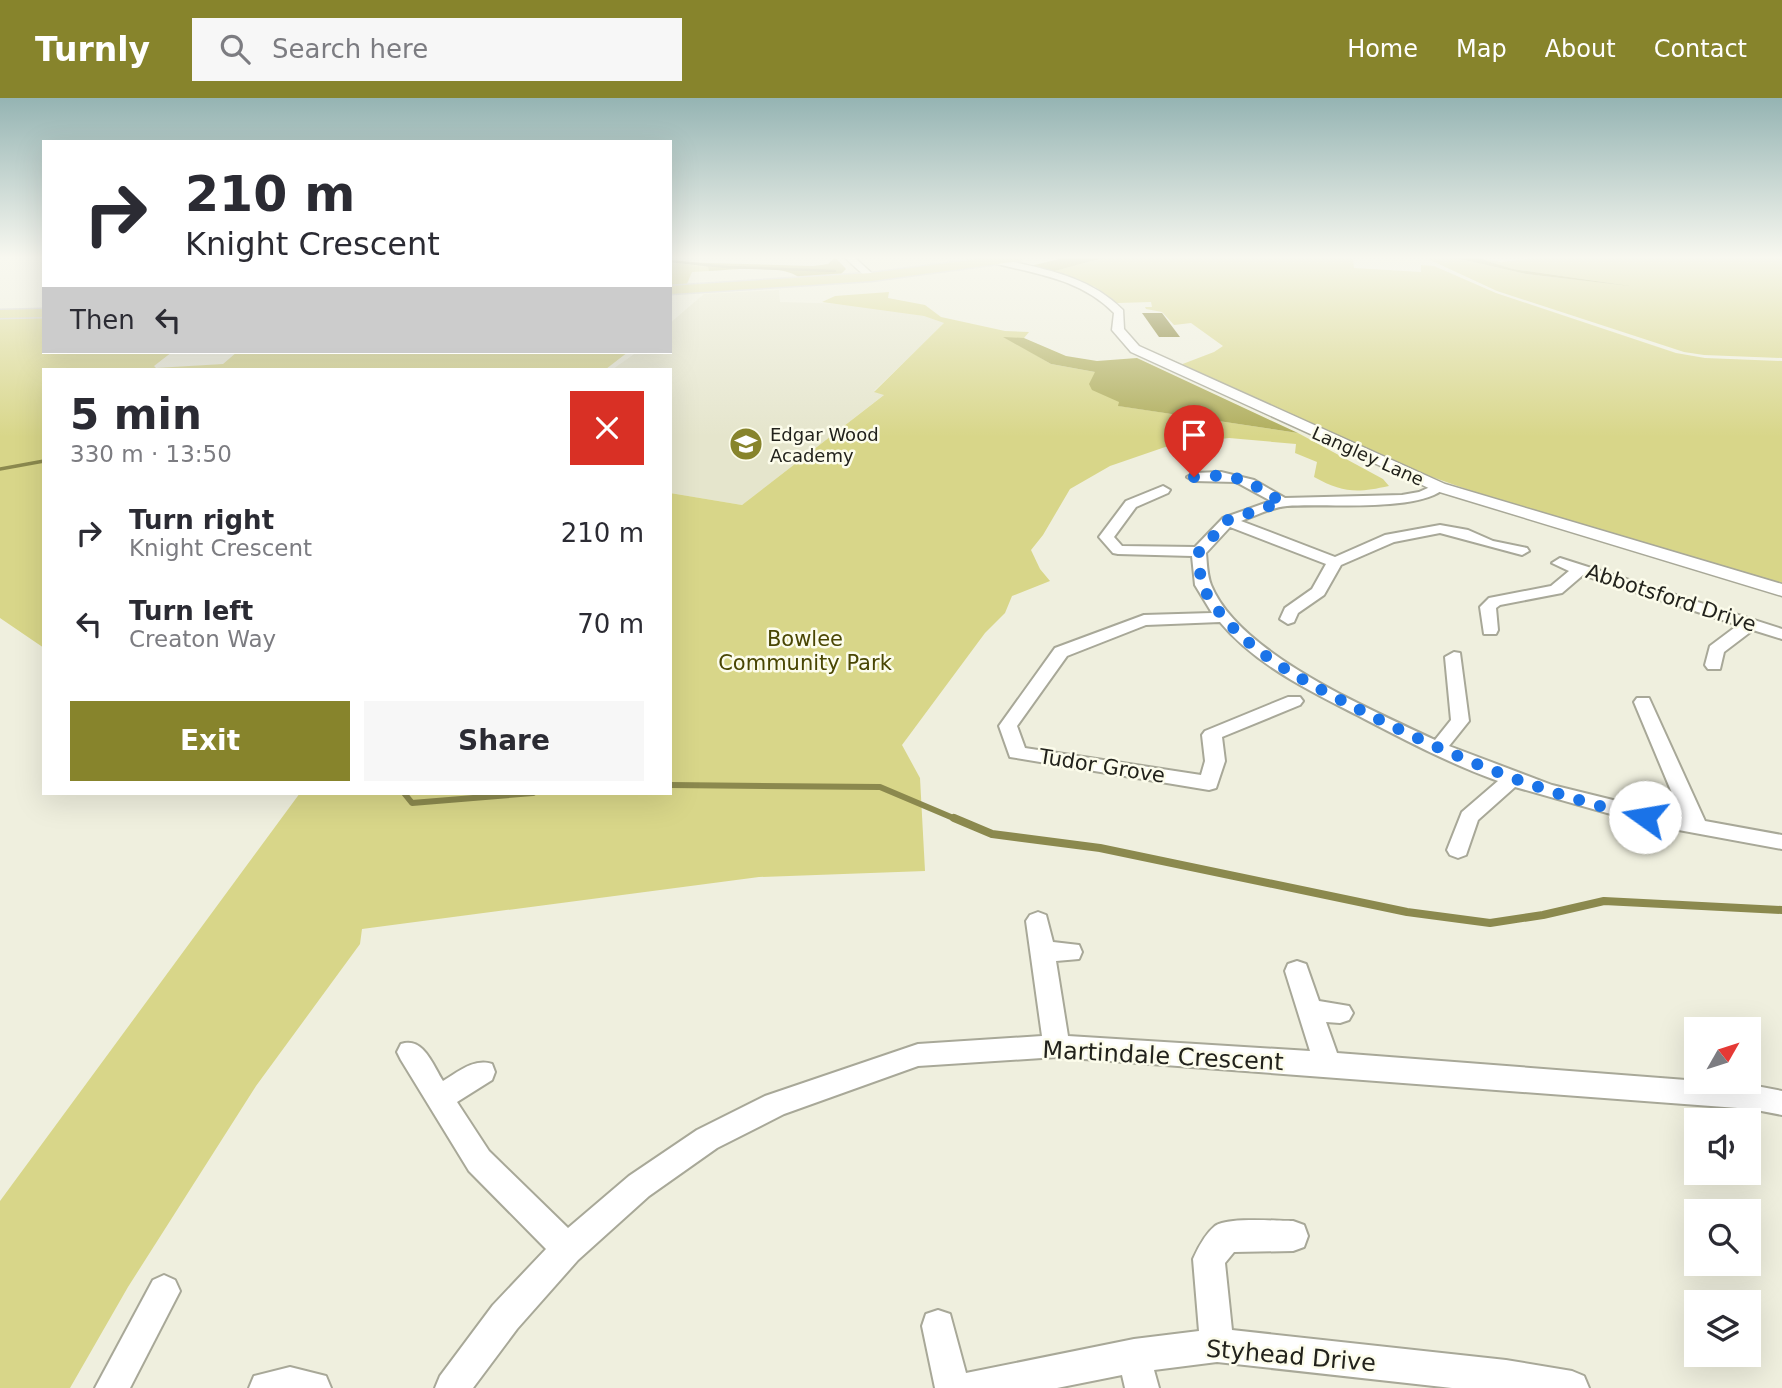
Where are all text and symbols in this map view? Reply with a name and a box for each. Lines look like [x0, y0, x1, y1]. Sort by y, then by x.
search box [192, 18, 682, 81]
text: Turnly [35, 30, 150, 69]
icon: search [216, 30, 254, 68]
text: Search here [272, 34, 428, 64]
text: Home [1347, 35, 1418, 63]
text: Map [1456, 35, 1507, 63]
text: About [1545, 35, 1616, 63]
text: Contact [1654, 35, 1747, 63]
text: 210 m [185, 166, 355, 223]
icon: right [70, 168, 161, 259]
text: Knight Crescent [185, 225, 440, 263]
icon: left [149, 301, 187, 339]
text: Then [70, 305, 135, 335]
text: 5 min [70, 390, 202, 439]
button: close [570, 391, 644, 465]
pin [1164, 405, 1224, 477]
icon: arrive [1175, 416, 1213, 454]
street label: Langley Lane [1309, 422, 1427, 490]
place label: Edgar Wood Academy [770, 424, 879, 466]
school or university icon: Edgar Wood Academy [727, 425, 765, 463]
text: 330 m · 13:50 [70, 441, 232, 467]
text: Turn right [129, 505, 274, 535]
icon: right [70, 514, 108, 552]
text: 210 m [561, 518, 644, 548]
text: Knight Crescent [129, 535, 312, 561]
street label: Abbotsford Drive [1583, 559, 1759, 637]
text: Turn left [129, 596, 253, 626]
icon: left [70, 605, 108, 643]
text: 70 m [577, 609, 644, 639]
text: Creaton Way [129, 626, 276, 652]
park label: Bowlee Community Park [718, 627, 893, 675]
button: Exit [70, 701, 350, 781]
button: Share [364, 701, 644, 781]
street label: Tudor Grove [1036, 744, 1167, 788]
position arrow [1608, 780, 1682, 854]
north arrow [1684, 1017, 1760, 1094]
map controls [1684, 1017, 1761, 1367]
street label: Martindale Crescent [1042, 1036, 1284, 1076]
button: sound [1684, 1108, 1761, 1185]
button: search [1684, 1199, 1761, 1276]
button: layers [1684, 1290, 1761, 1367]
street label: Styhead Drive [1205, 1335, 1377, 1377]

